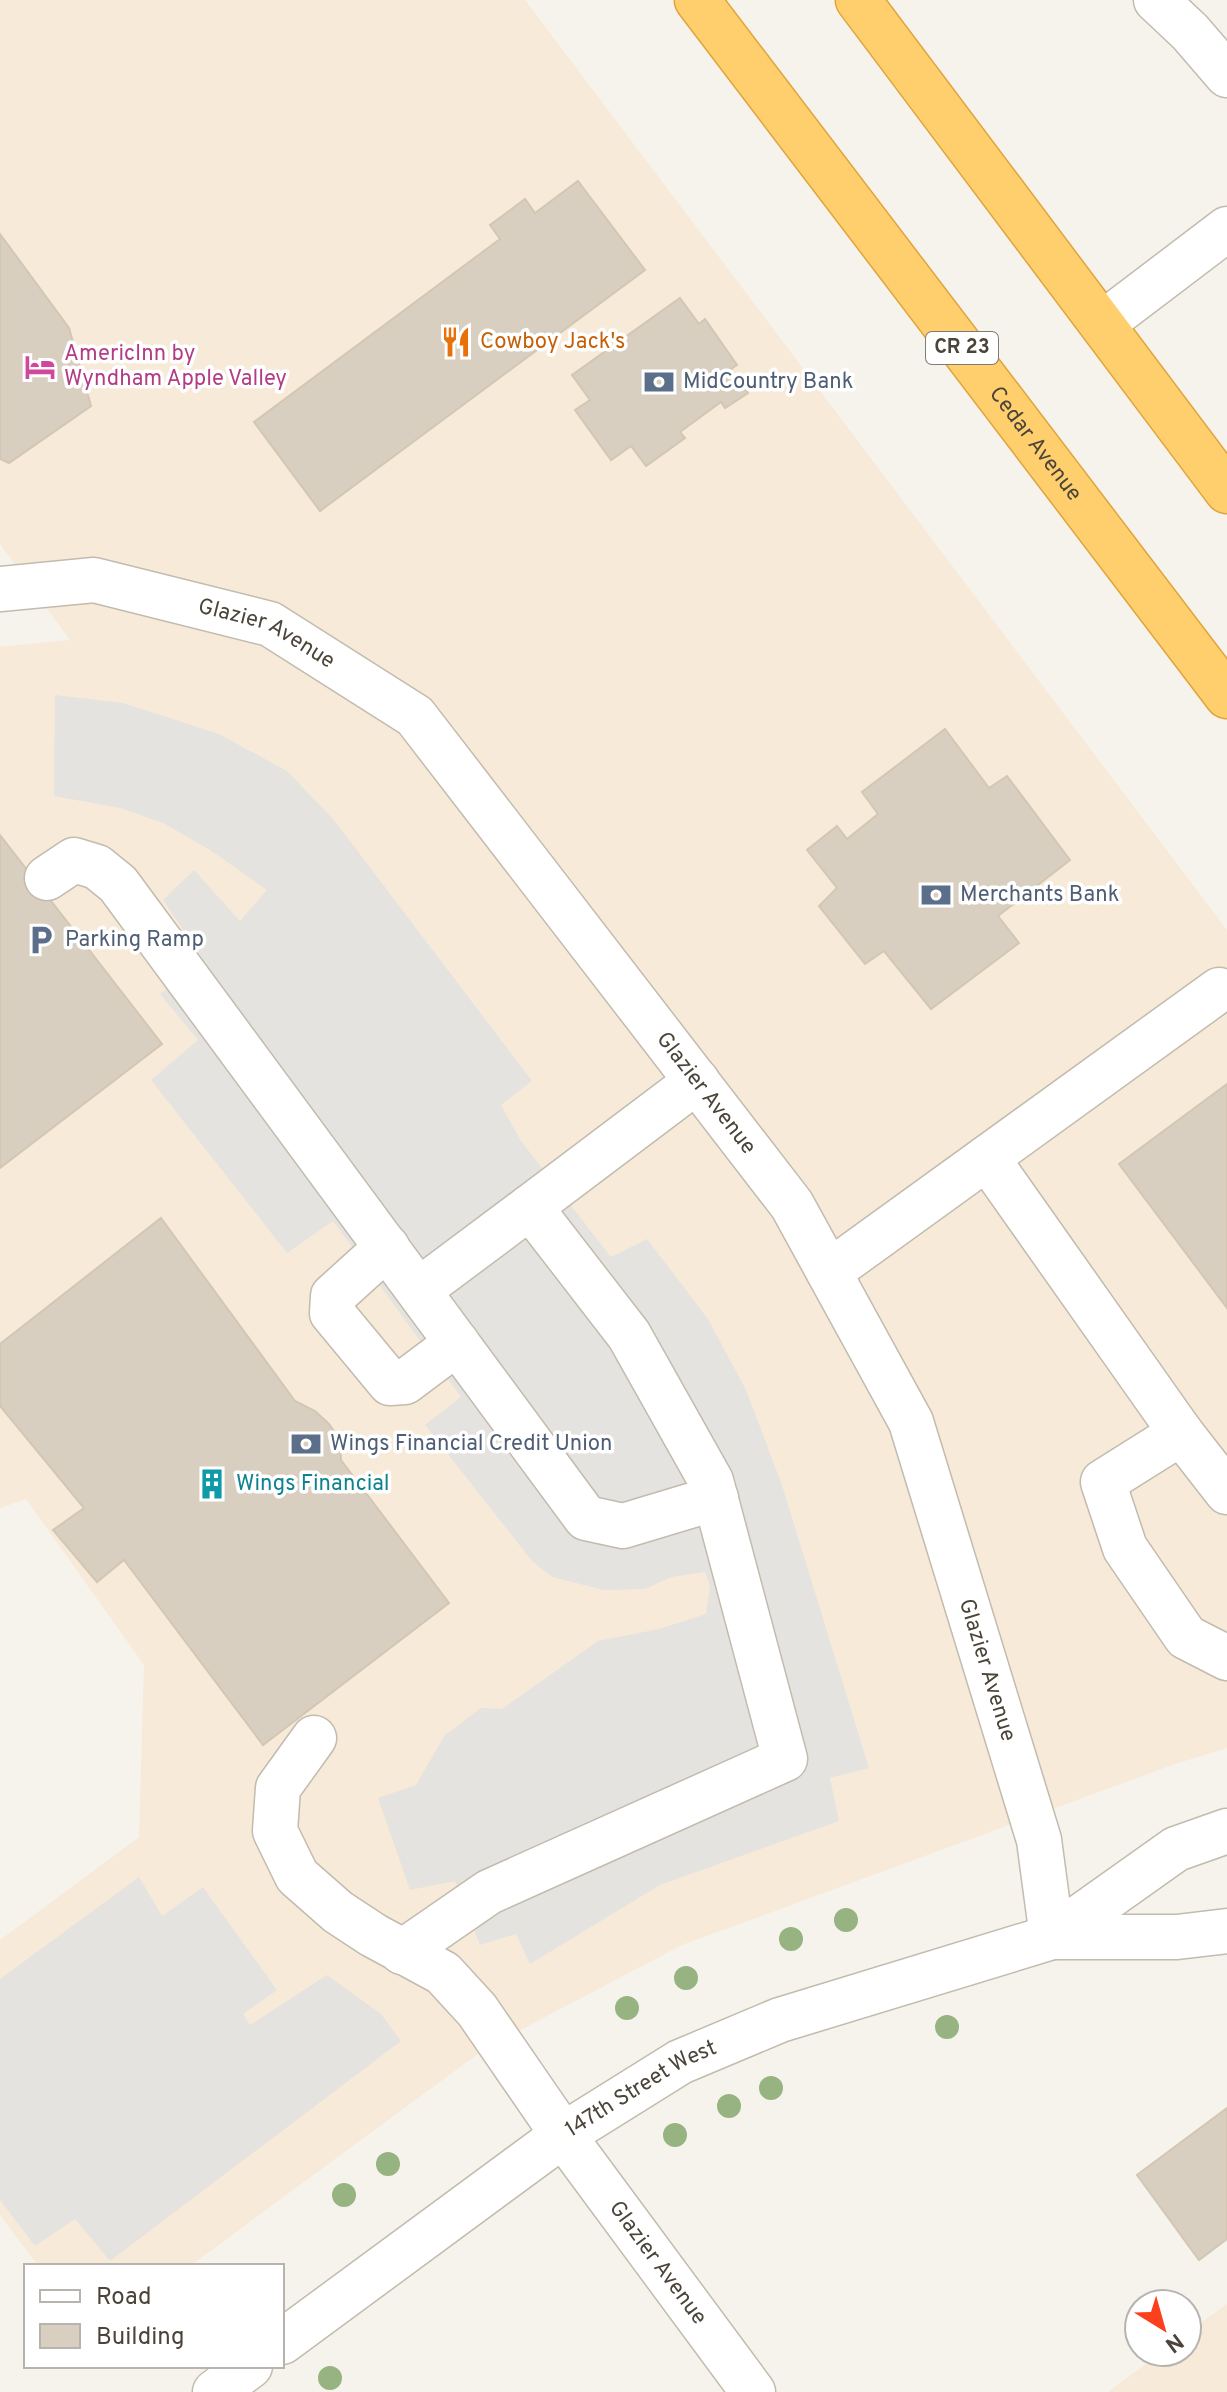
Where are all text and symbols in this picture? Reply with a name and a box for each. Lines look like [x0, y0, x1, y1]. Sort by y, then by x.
restaurant icon: Cowboy Jack's [439, 325, 473, 359]
place label: Cowboy Jack's [480, 329, 625, 356]
road number: CR 23 [926, 332, 998, 364]
place label: AmericInn by Wyndham Apple Valley [64, 341, 287, 393]
hotel icon: AmericInn by Wyndham Apple Valley [23, 350, 57, 384]
bank icon: MidCountry Bank [642, 365, 676, 399]
place label: MidCountry Bank [683, 369, 853, 396]
street label: Cedar Avenue [983, 381, 1087, 507]
street label: Glazier Avenue [195, 593, 340, 675]
bank icon: Merchants Bank [919, 878, 953, 912]
place label: Merchants Bank [960, 882, 1119, 909]
parking icon: Parking Ramp [24, 923, 58, 957]
place label: Parking Ramp [65, 927, 204, 954]
street label: Glazier Avenue [650, 1027, 762, 1160]
bank icon: Wings Financial Credit Union [289, 1427, 323, 1461]
place label: Wings Financial Credit Union [330, 1431, 612, 1458]
building icon: Wings Financial [195, 1467, 229, 1501]
place label: Wings Financial [236, 1471, 390, 1498]
street label: Glazier Avenue [952, 1596, 1022, 1745]
street label: 147th Street West [561, 2035, 721, 2144]
street label: Glazier Avenue [603, 2196, 712, 2330]
legend [24, 2264, 284, 2368]
text: Road [96, 2283, 152, 2313]
north arrow [1123, 2288, 1203, 2368]
text: Building [96, 2323, 185, 2353]
text: N [1159, 2326, 1188, 2358]

